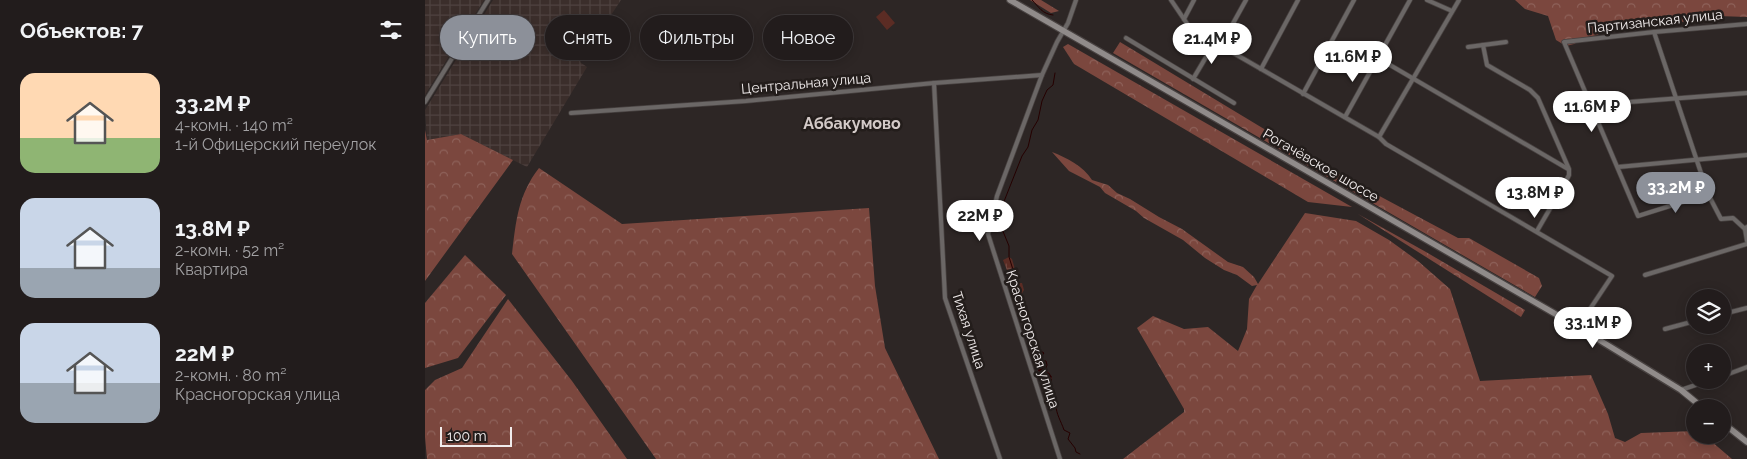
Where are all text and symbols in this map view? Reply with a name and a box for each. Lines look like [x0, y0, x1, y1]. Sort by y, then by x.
street label: Партизанская улица [1586, 6, 1724, 36]
chip: Купить [440, 15, 535, 60]
chip: Снять [545, 15, 630, 60]
chip: Фильтры [640, 15, 753, 60]
chip: Новое [763, 15, 853, 60]
icon: filters [377, 16, 405, 44]
text: Объектов: 7 [20, 18, 143, 43]
pin: 21.4M ₽ [1166, 22, 1258, 65]
text: 21.4M ₽ [1184, 29, 1240, 48]
pin: 11.6M ₽ [1307, 41, 1399, 83]
text: 11.6M ₽ [1325, 47, 1381, 66]
street label: Центральная улица [740, 69, 872, 97]
pin: 11.6M ₽ [1546, 90, 1638, 133]
text: 33.2M ₽ [175, 91, 250, 116]
icon: home [60, 93, 120, 153]
text: 11.6M ₽ [1564, 97, 1620, 116]
district label: Аббакумово [803, 114, 901, 133]
text: 4-комн. · 140 m² [175, 116, 293, 135]
street label: Рогачёвское шоссе [1260, 125, 1382, 205]
text: 1-й Офицерский переулок [175, 135, 377, 154]
pin: 33.2M ₽ [1630, 172, 1722, 214]
pin: 13.8M ₽ [1489, 176, 1581, 219]
text: 33.2M ₽ [1647, 178, 1705, 197]
text: 13.8M ₽ [1506, 183, 1564, 202]
pin: 22M ₽ [945, 200, 1015, 242]
text: 22M ₽ [957, 206, 1003, 225]
text: 13.8M ₽ [175, 216, 250, 241]
icon: home [60, 218, 120, 278]
text: 2-комн. · 52 m² [175, 241, 284, 260]
text: Квартира [175, 260, 248, 279]
street label: Красногорская улица [1003, 268, 1063, 410]
street label: Тихая улица [949, 289, 989, 371]
map controls [1686, 289, 1731, 444]
button: layers [1686, 289, 1731, 334]
pin: 33.1M ₽ [1547, 306, 1639, 349]
text: 33.1M ₽ [1565, 313, 1621, 332]
text: 22M ₽ [175, 341, 234, 366]
icon: home [60, 343, 120, 403]
button: + [1686, 344, 1731, 389]
text: 2-комн. · 80 m² [175, 366, 287, 385]
text: Красногорская улица [175, 385, 340, 404]
button: − [1686, 399, 1731, 444]
scale bar [440, 424, 513, 447]
text: 100 m [447, 428, 487, 444]

